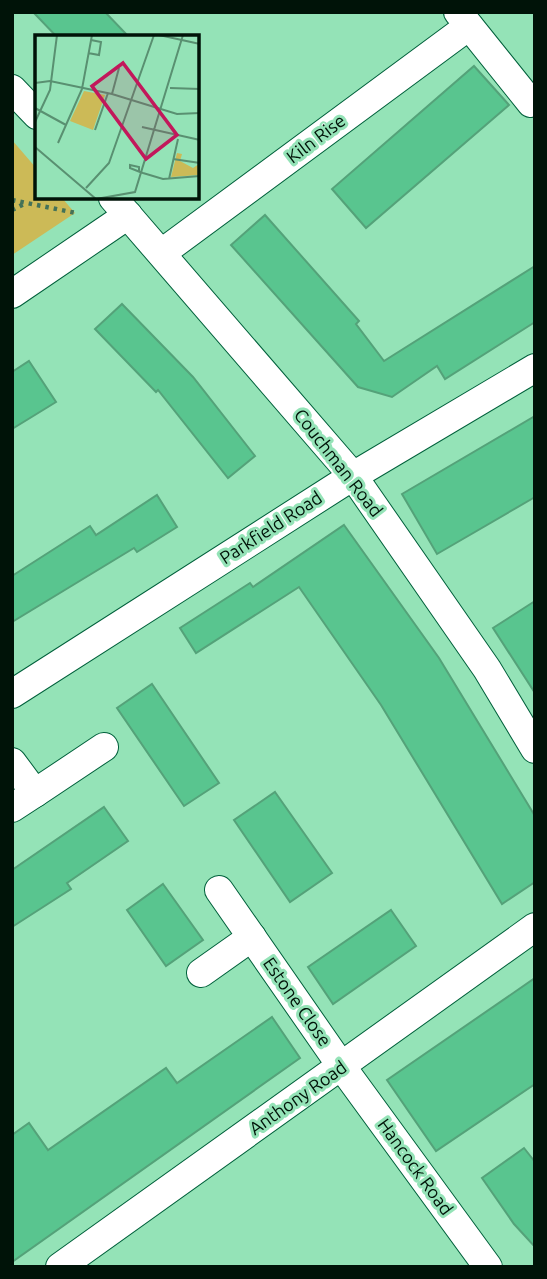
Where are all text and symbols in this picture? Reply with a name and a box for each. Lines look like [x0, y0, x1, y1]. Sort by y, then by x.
inset map [35, 35, 200, 200]
street label: Kiln Rise [282, 110, 349, 167]
street label: Couchman Road [291, 405, 387, 520]
street label: Parkfield Road [216, 487, 325, 568]
street label: Estone Close [260, 953, 336, 1050]
street label: Anthony Road [245, 1056, 350, 1138]
street label: Hancock Road [374, 1114, 457, 1218]

